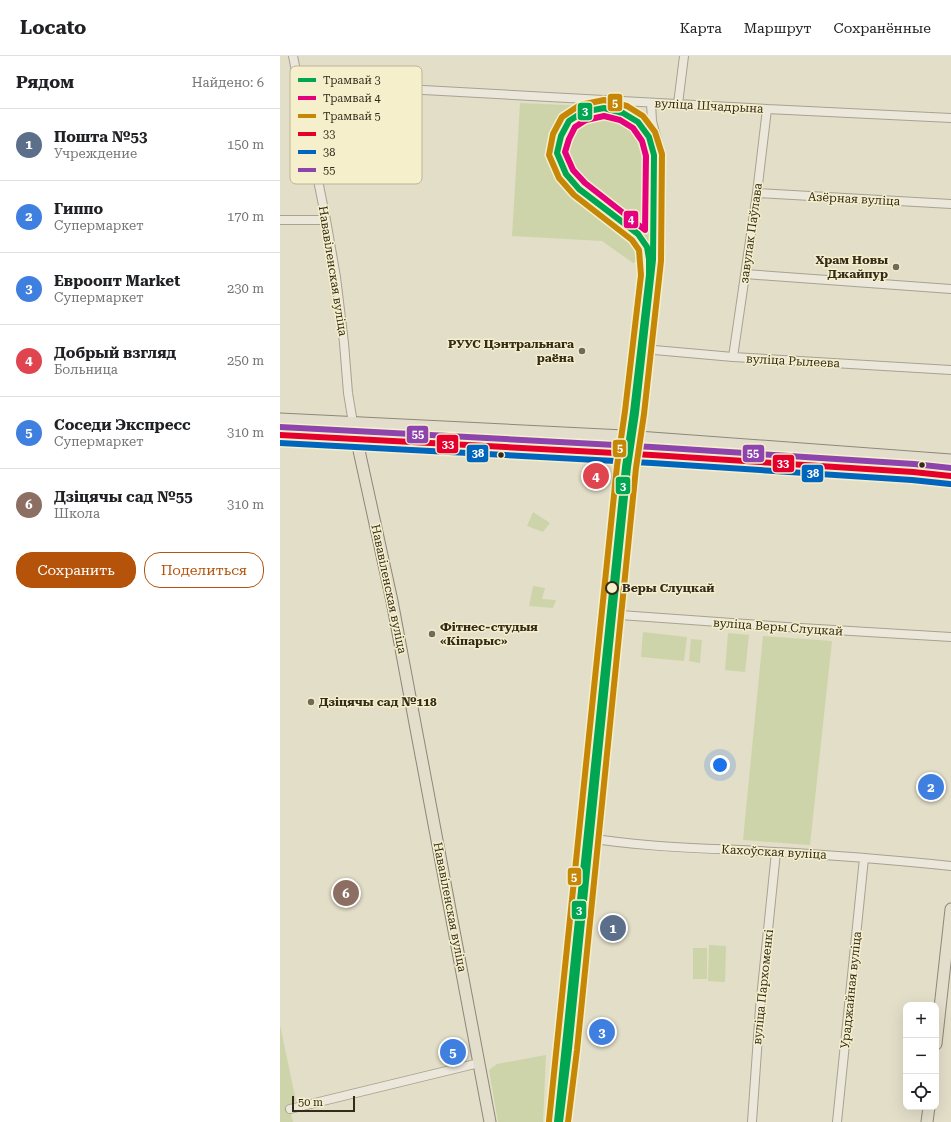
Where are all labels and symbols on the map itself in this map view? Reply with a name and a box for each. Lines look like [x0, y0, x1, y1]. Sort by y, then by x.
legend [290, 66, 422, 184]
text: Трамвай 3 [323, 74, 381, 87]
text: Трамвай 4 [323, 92, 382, 105]
line badge: 5 [607, 93, 623, 112]
street label: вуліца Шчадрына [654, 96, 764, 116]
text: 5 [612, 97, 618, 110]
line badge: 3 [577, 102, 593, 121]
text: 3 [582, 105, 588, 118]
text: Трамвай 5 [323, 110, 381, 123]
text: 33 [323, 128, 335, 141]
text: 38 [323, 146, 335, 159]
text: 55 [323, 164, 335, 177]
street label: завулак Паўлава [737, 181, 765, 284]
street label: Азёрная вуліца [807, 190, 901, 208]
street label: Нававіленская вуліца [316, 205, 350, 338]
line badge: 4 [623, 210, 639, 229]
text: 4 [628, 213, 635, 226]
place label: Храм Новы Джайпур [816, 253, 888, 281]
marker: Храм Новы Джайпур [891, 262, 901, 272]
place label: РУУС Цэнтральнага раёна [448, 337, 574, 365]
marker: РУУС Цэнтральнага раёна [577, 346, 587, 356]
street label: вуліца Рылеева [746, 352, 841, 370]
line badge: 55 [406, 425, 429, 444]
text: 55 [412, 428, 424, 441]
line badge: 33 [436, 434, 459, 454]
text: 33 [442, 438, 454, 451]
line badge: 5 [612, 439, 627, 458]
text: 5 [617, 442, 623, 455]
line badge: 38 [466, 444, 489, 463]
line badge: 55 [742, 444, 765, 463]
text: 38 [472, 447, 484, 460]
text: 55 [747, 447, 759, 460]
unlabelled marker [496, 450, 506, 460]
line badge: 33 [772, 454, 795, 473]
text: 33 [777, 457, 789, 470]
unlabelled marker [917, 460, 927, 470]
pin: 4 [583, 461, 609, 491]
line badge: 38 [801, 464, 824, 483]
text: 38 [807, 467, 819, 480]
line badge: 3 [615, 476, 631, 495]
text: 3 [620, 480, 626, 493]
street label: Нававіленская вуліца [368, 523, 410, 655]
marker: Веры Слуцкай [605, 581, 619, 595]
place label: Веры Слуцкай [622, 581, 714, 595]
street label: вуліца Веры Слуцкай [712, 615, 844, 639]
place label: Фітнес-студыя «Кіпарыс» [440, 620, 538, 648]
marker: Фітнес-студыя «Кіпарыс» [427, 629, 437, 639]
place label: Дзіцячы сад №118 [319, 695, 437, 709]
marker: Дзіцячы сад №118 [306, 697, 316, 707]
your location [710, 755, 730, 775]
pin: 2 [918, 772, 944, 802]
street label: Нававіленская вуліца [431, 841, 470, 974]
street label: Кахоўская вуліца [721, 842, 828, 862]
line badge: 5 [567, 867, 582, 886]
text: 5 [571, 871, 577, 884]
pin: 6 [333, 878, 359, 908]
line badge: 3 [571, 900, 587, 920]
text: 3 [576, 904, 582, 917]
pin: 1 [600, 913, 626, 943]
street label: вуліца Пархоменкі [750, 928, 776, 1045]
street label: Ураджайная вуліца [838, 930, 864, 1049]
pin: 3 [589, 1017, 615, 1047]
pin: 5 [440, 1037, 466, 1067]
scale bar [292, 1094, 355, 1113]

